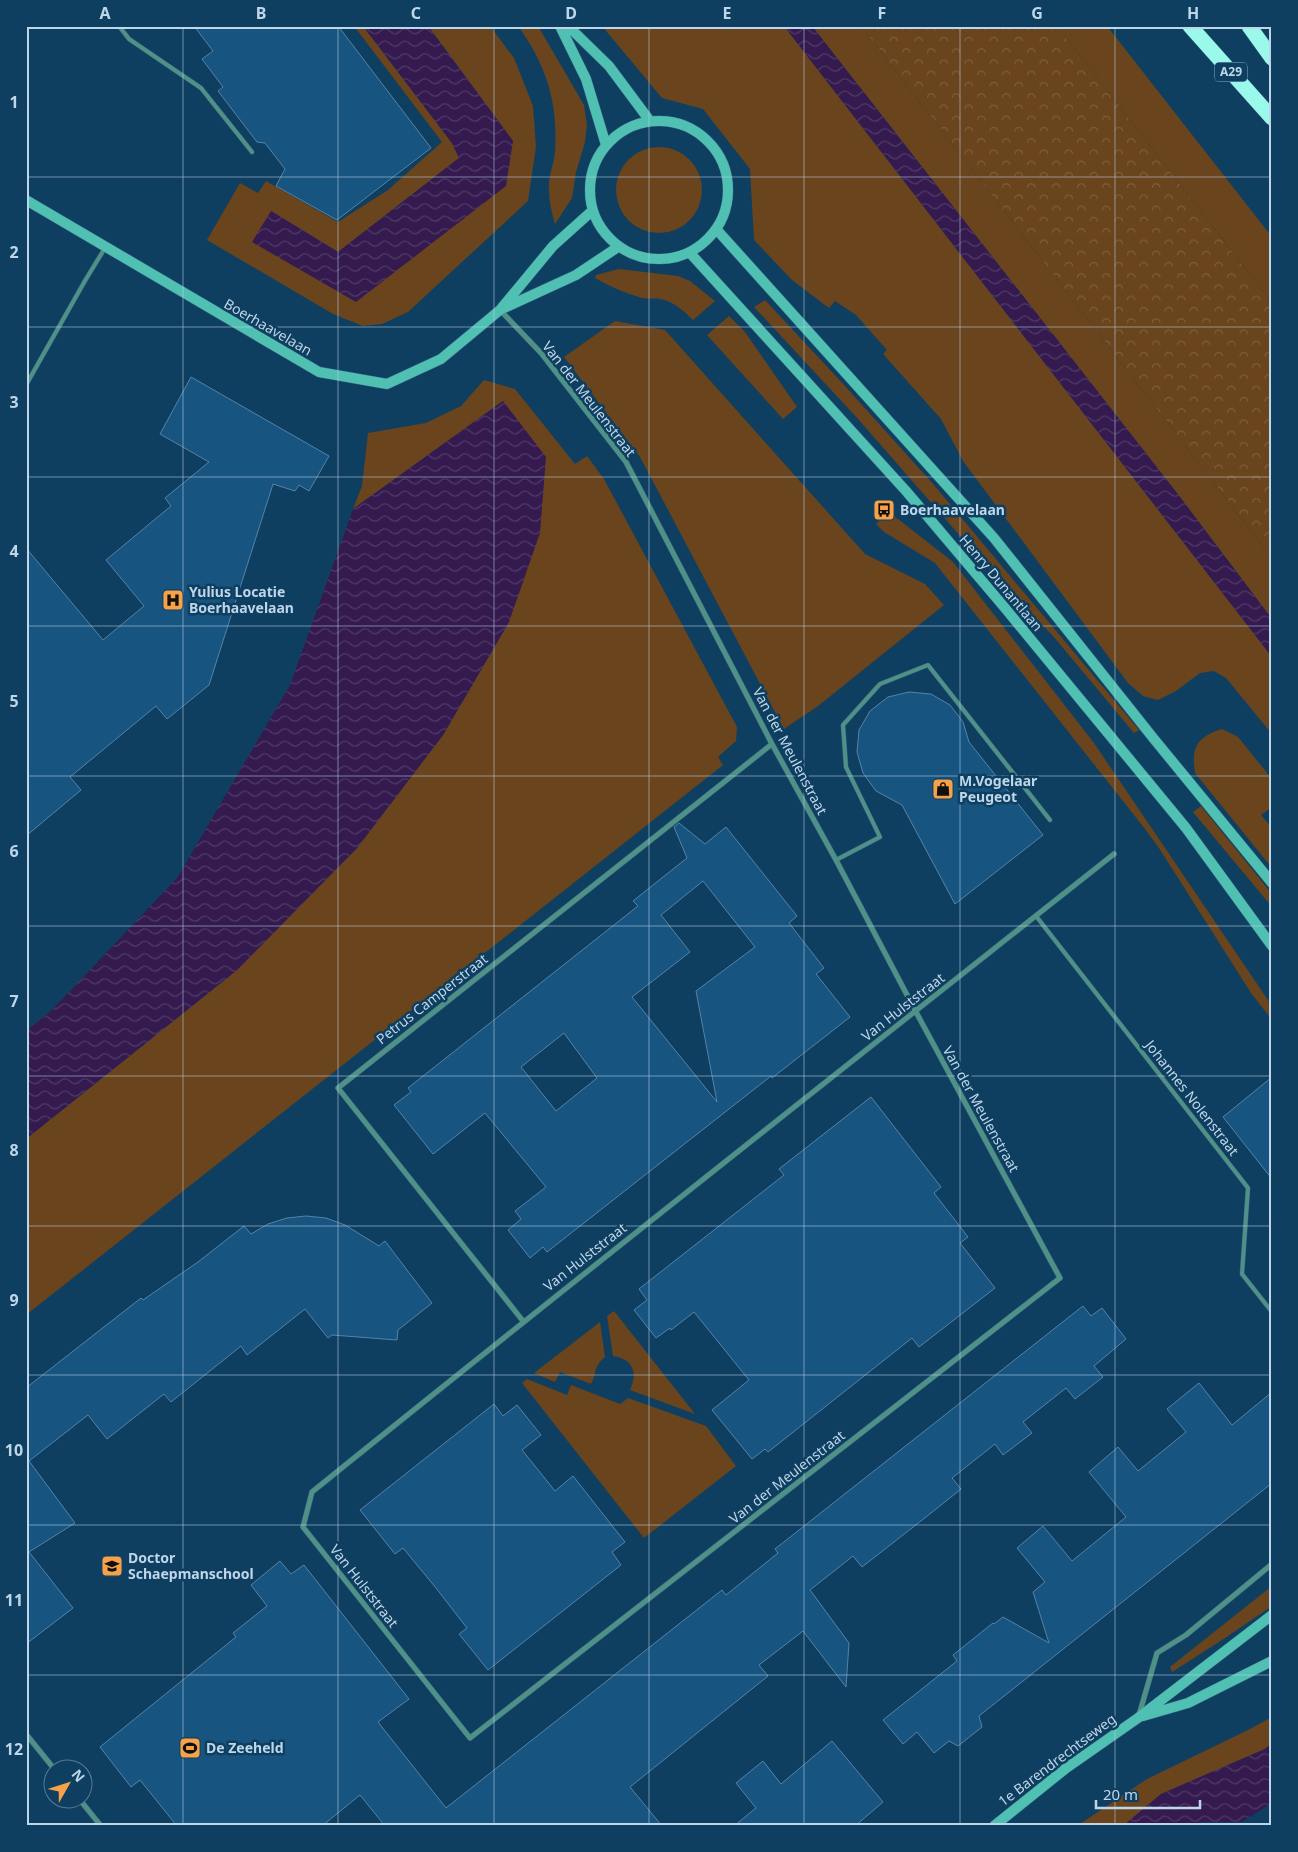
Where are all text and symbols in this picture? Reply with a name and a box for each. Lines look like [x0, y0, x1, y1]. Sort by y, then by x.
text: A [99, 2, 111, 24]
text: B [256, 2, 266, 24]
text: C [411, 2, 421, 24]
text: D [565, 2, 577, 24]
text: E [723, 2, 732, 24]
text: F [878, 2, 886, 24]
text: G [1031, 2, 1043, 24]
text: H [1187, 2, 1199, 24]
road number: A29 [1215, 62, 1247, 82]
text: 1 [9, 91, 19, 113]
text: 2 [9, 241, 19, 263]
street label: Boerhaavelaan [221, 294, 316, 359]
street label: Van der Meulenstraat [538, 337, 640, 460]
text: 3 [9, 391, 19, 413]
bus stop icon: Boerhaavelaan [872, 498, 896, 522]
place label: Boerhaavelaan [900, 500, 1005, 519]
street label: Henry Dunantlaan [955, 530, 1047, 635]
text: 4 [9, 540, 19, 562]
place label: Yulius Locatie Boerhaavelaan [189, 582, 294, 617]
hospital icon: Yulius Locatie Boerhaavelaan [161, 588, 185, 612]
street label: Van der Meulenstraat [749, 684, 832, 818]
text: 5 [9, 690, 19, 712]
place label: M.Vogelaar Peugeot [959, 771, 1038, 806]
shop icon: M.Vogelaar Peugeot [931, 777, 955, 801]
text: 6 [9, 840, 19, 862]
street label: Petrus Camperstraat [372, 949, 491, 1048]
street label: Van Hulststraat [857, 968, 948, 1045]
text: 7 [9, 990, 19, 1012]
street label: Johannes Nolenstraat [1140, 1034, 1243, 1159]
street label: Van der Meulenstraat [939, 1042, 1024, 1175]
text: 8 [9, 1139, 19, 1161]
street label: Van Hulststraat [539, 1218, 630, 1295]
text: 9 [9, 1289, 19, 1311]
street label: Van der Meulenstraat [725, 1426, 848, 1528]
text: 10 [5, 1439, 23, 1461]
street label: Van Hulststraat [326, 1540, 403, 1631]
place label: Doctor Schaepmanschool [128, 1548, 254, 1583]
school or university icon: Doctor Schaepmanschool [100, 1554, 124, 1578]
text: 11 [5, 1589, 23, 1611]
street label: 1e Barendrechtseweg [994, 1709, 1119, 1810]
sports icon: De Zeeheld [178, 1736, 202, 1760]
text: 12 [5, 1738, 23, 1760]
place label: De Zeeheld [206, 1738, 284, 1757]
north arrow [42, 1760, 92, 1810]
text: N [68, 1765, 89, 1786]
scale bar [1096, 1777, 1199, 1809]
text: 20 m [1103, 1784, 1138, 1804]

